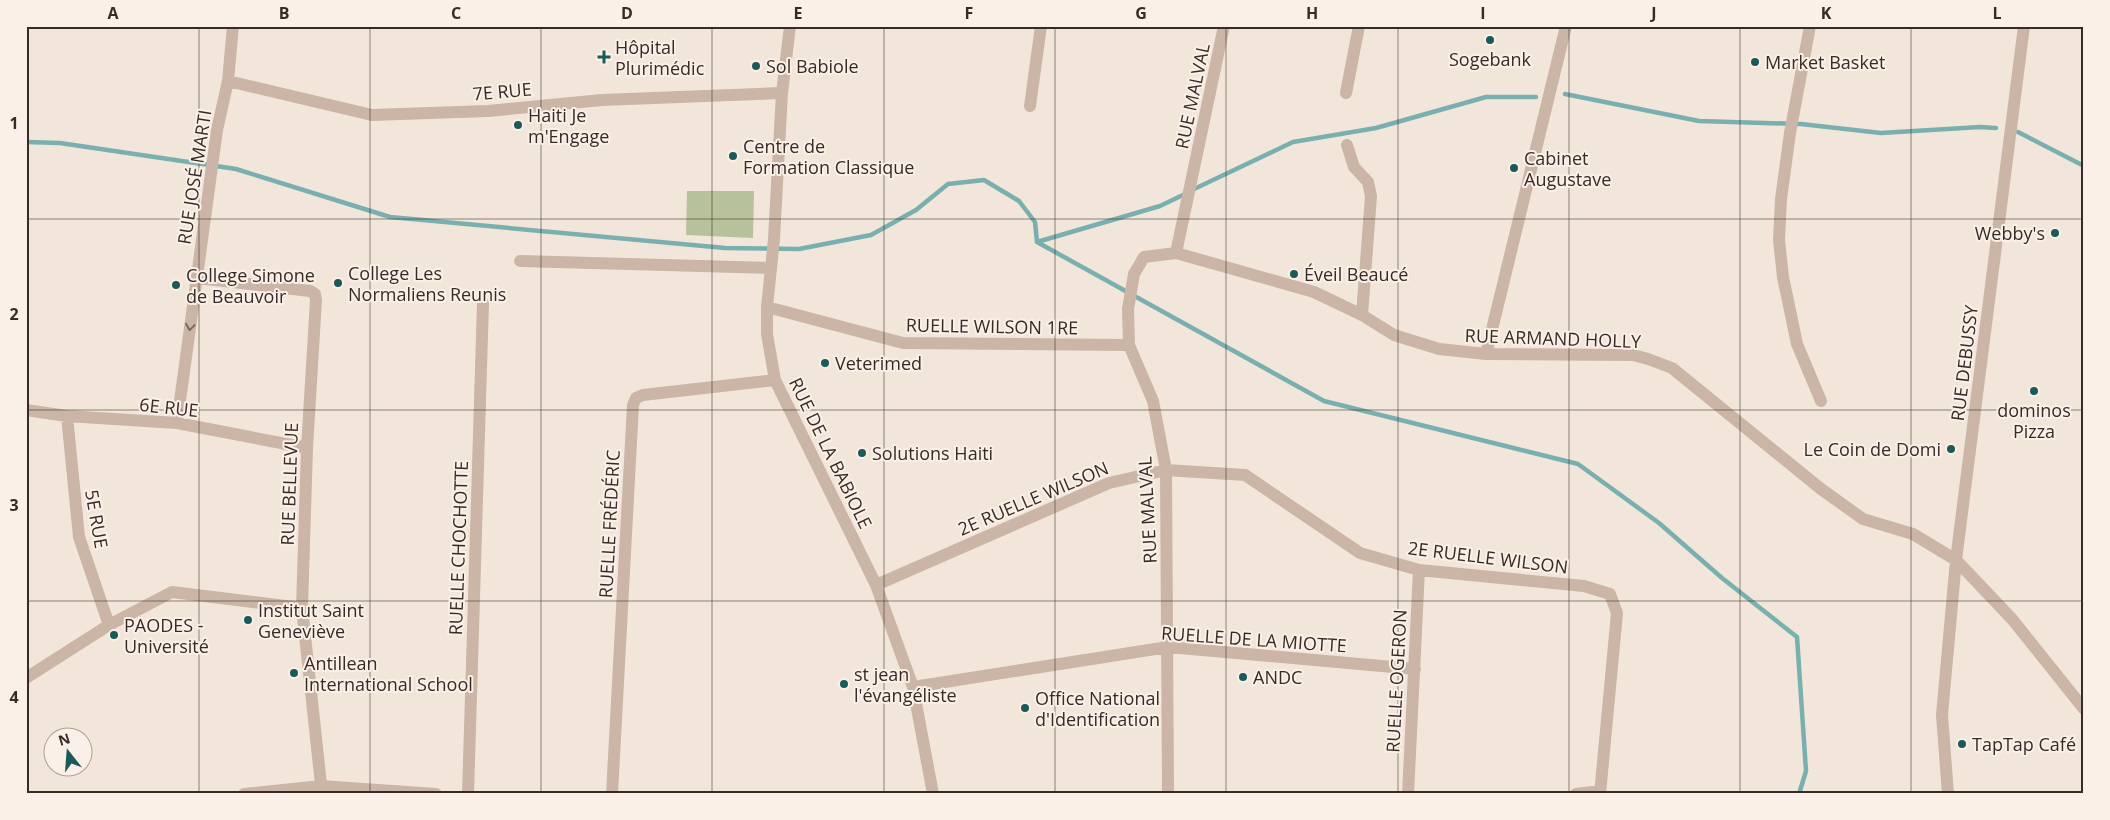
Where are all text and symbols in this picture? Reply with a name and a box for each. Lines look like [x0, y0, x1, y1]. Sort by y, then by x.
text: A [107, 2, 119, 24]
text: B [279, 2, 289, 24]
text: C [451, 2, 461, 24]
text: D [621, 2, 633, 24]
text: E [794, 2, 803, 24]
text: F [965, 2, 973, 24]
text: G [1135, 2, 1147, 24]
text: H [1306, 2, 1318, 24]
text: I [1480, 2, 1486, 24]
text: J [1649, 2, 1657, 24]
text: K [1821, 2, 1832, 24]
text: L [1992, 2, 2002, 24]
marker: Sogebank [1484, 34, 1496, 46]
place label: Hôpital Plurimédic [615, 35, 705, 80]
street label: RUE MALVAL [1169, 41, 1215, 151]
place label: Sogebank [1449, 47, 1532, 71]
marker: Hôpital Plurimédic [597, 50, 611, 64]
place label: Market Basket [1765, 50, 1885, 74]
place label: Sol Babiole [766, 54, 859, 78]
marker: Market Basket [1749, 56, 1761, 68]
marker: Sol Babiole [750, 60, 762, 72]
street label: 7E RUE [471, 76, 533, 106]
place label: Haiti Je m'Engage [528, 103, 609, 148]
street label: RUE JOSÉ MARTI [172, 108, 216, 246]
text: 1 [9, 112, 19, 134]
marker: Haiti Je m'Engage [512, 119, 524, 131]
place label: Centre de Formation Classique [743, 134, 914, 179]
place label: Cabinet Augustave [1524, 146, 1611, 191]
marker: Centre de Formation Classique [727, 150, 739, 162]
marker: Cabinet Augustave [1508, 162, 1520, 174]
place label: Webby's [1975, 221, 2045, 245]
marker: Webby's [2049, 227, 2061, 239]
place label: College Les Normaliens Reunis [348, 261, 506, 306]
place label: Éveil Beaucé [1304, 262, 1408, 286]
place label: College Simone de Beauvoir [186, 263, 315, 308]
marker: Éveil Beaucé [1288, 268, 1300, 280]
marker: College Les Normaliens Reunis [332, 277, 344, 289]
marker: College Simone de Beauvoir [170, 279, 182, 291]
text: 2 [9, 303, 19, 325]
street label: RUE DEBUSSY [1945, 303, 1983, 422]
street label: RUELLE WILSON 1RE [906, 312, 1078, 340]
one-way arrow [186, 322, 196, 331]
street label: RUE ARMAND HOLLY [1464, 323, 1642, 353]
place label: Veterimed [835, 351, 922, 375]
marker: Veterimed [819, 357, 831, 369]
street label: RUE DE LA BABIOLE [784, 374, 878, 532]
marker: dominos Pizza [2028, 385, 2040, 397]
street label: 6E RUE [138, 392, 200, 422]
place label: dominos Pizza [1997, 398, 2071, 443]
street label: RUE BELLEVUE [275, 422, 303, 546]
place label: Le Coin de Domi [1804, 437, 1941, 461]
place label: Solutions Haiti [872, 441, 993, 465]
marker: Le Coin de Domi [1945, 443, 1957, 455]
marker: Solutions Haiti [856, 447, 868, 459]
street label: RUELLE FRÉDÉRIC [593, 449, 625, 599]
street label: 2E RUELLE WILSON [954, 455, 1112, 541]
street label: RUE MALVAL [1132, 456, 1162, 564]
street label: RUELLE CHOCHOTTE [443, 460, 473, 636]
street label: 5E RUE [80, 488, 114, 550]
text: 3 [9, 494, 19, 516]
street label: 2E RUELLE WILSON [1407, 535, 1569, 579]
place label: Institut Saint Geneviève [258, 598, 364, 643]
street label: RUELLE OGERON [1380, 609, 1412, 753]
place label: PAODES - Université [124, 613, 209, 658]
marker: Institut Saint Geneviève [242, 614, 254, 626]
street label: RUELLE DE LA MIOTTE [1160, 621, 1348, 657]
marker: PAODES - Université [108, 629, 120, 641]
place label: Antillean International School [304, 651, 473, 696]
place label: st jean l'évangéliste [854, 662, 957, 707]
place label: ANDC [1253, 665, 1302, 689]
marker: Antillean International School [288, 667, 300, 679]
marker: ANDC [1237, 671, 1249, 683]
marker: st jean l'évangéliste [838, 678, 850, 690]
text: 4 [9, 686, 19, 708]
place label: Office National d'Identification [1035, 686, 1160, 731]
marker: Office National d'Identification [1019, 702, 1031, 714]
north arrow [42, 728, 92, 778]
text: N [56, 728, 72, 750]
place label: TapTap Café [1972, 732, 2076, 756]
marker: TapTap Café [1956, 738, 1968, 750]

